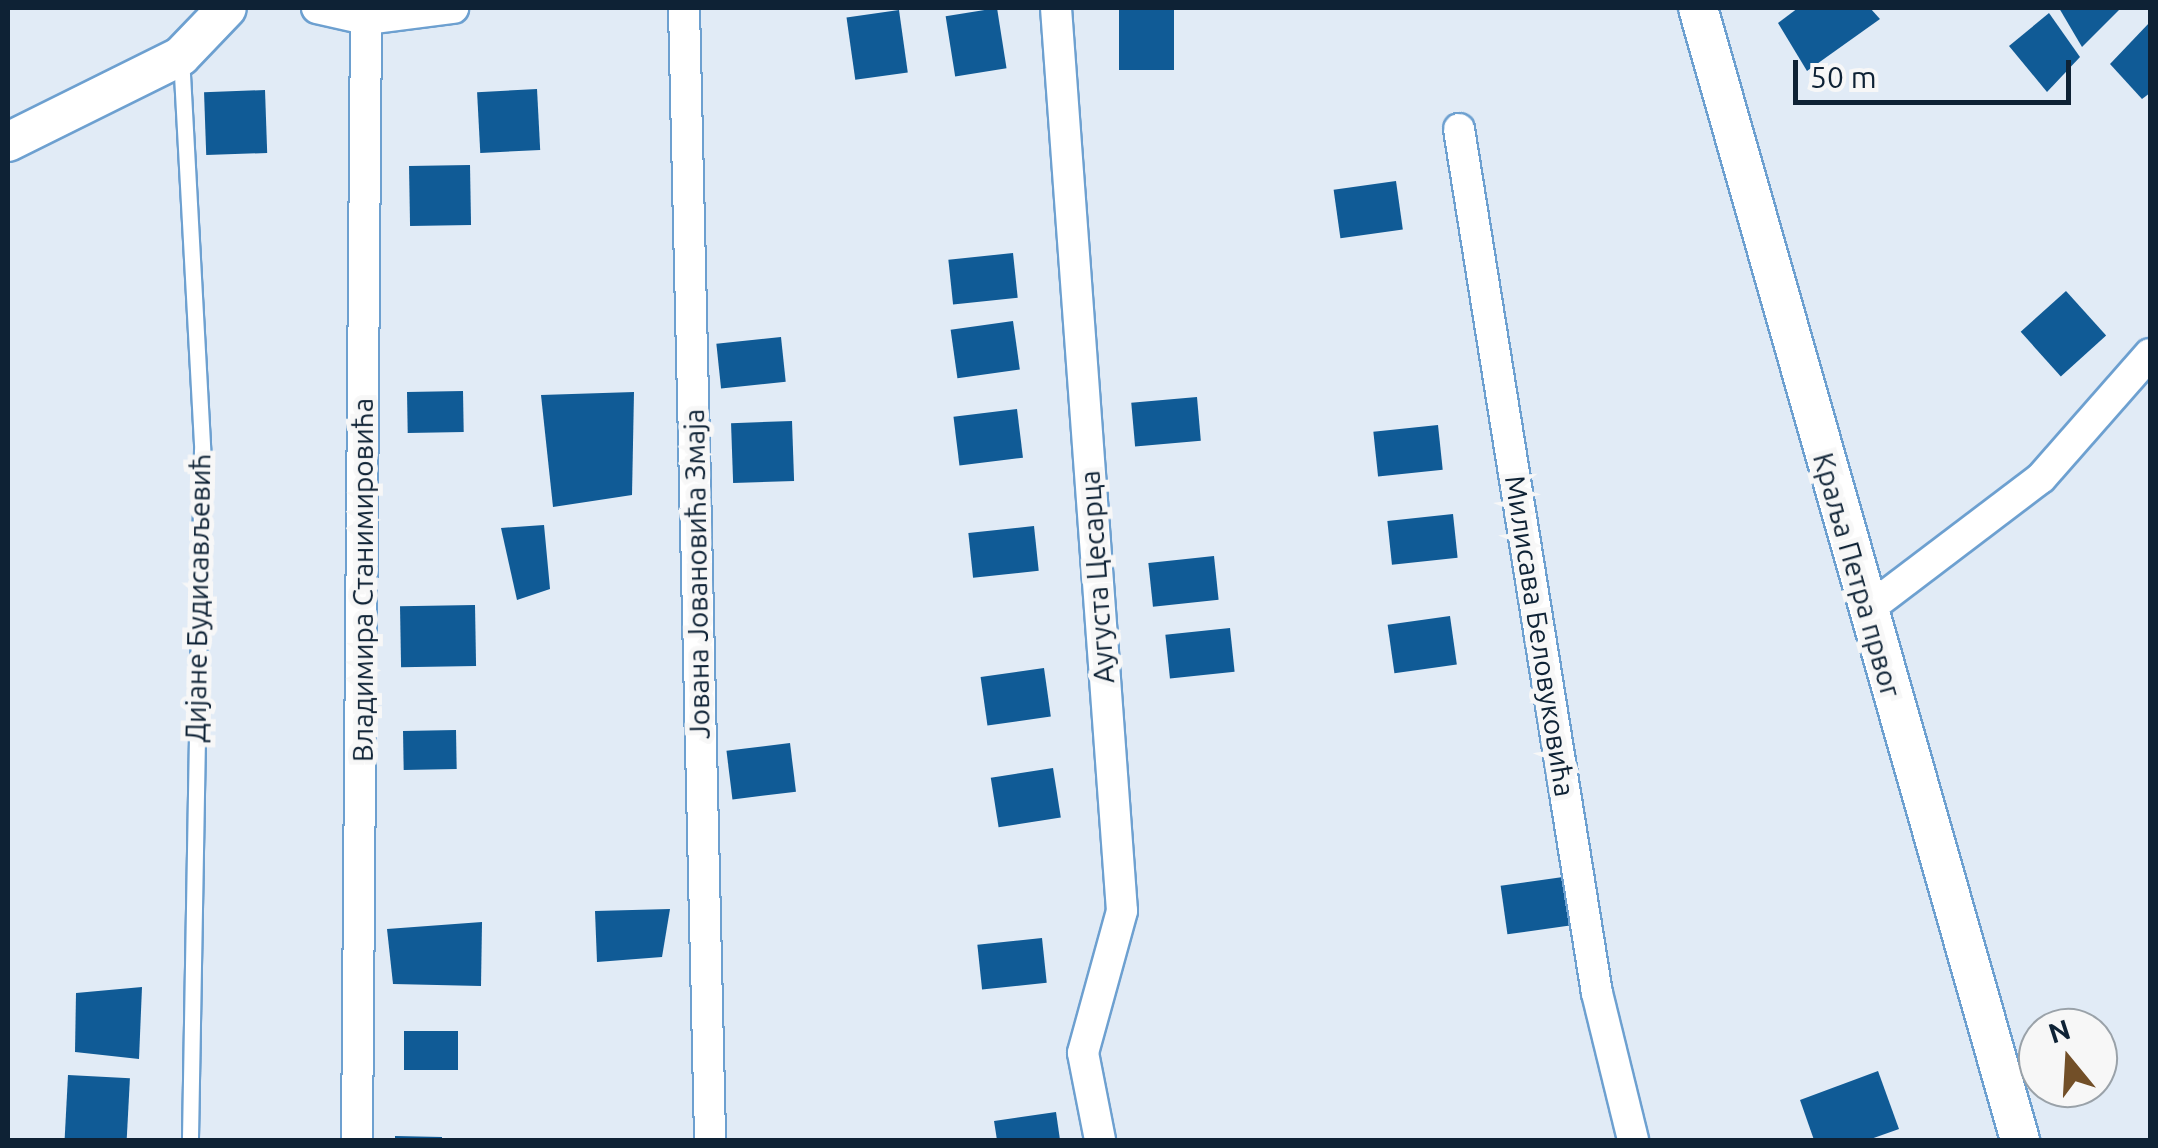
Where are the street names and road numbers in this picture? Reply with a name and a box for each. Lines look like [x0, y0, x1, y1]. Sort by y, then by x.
street label: Владимира Станимировића [346, 398, 380, 762]
street label: Јована Јовановића Змаја [677, 409, 717, 739]
street label: Краља Петра првог [1806, 449, 1908, 701]
street label: Дијане Будисављевић [179, 453, 217, 743]
street label: Аугуста Цесарца [1073, 469, 1121, 685]
street label: Милисава Беловуковића [1498, 473, 1582, 799]

